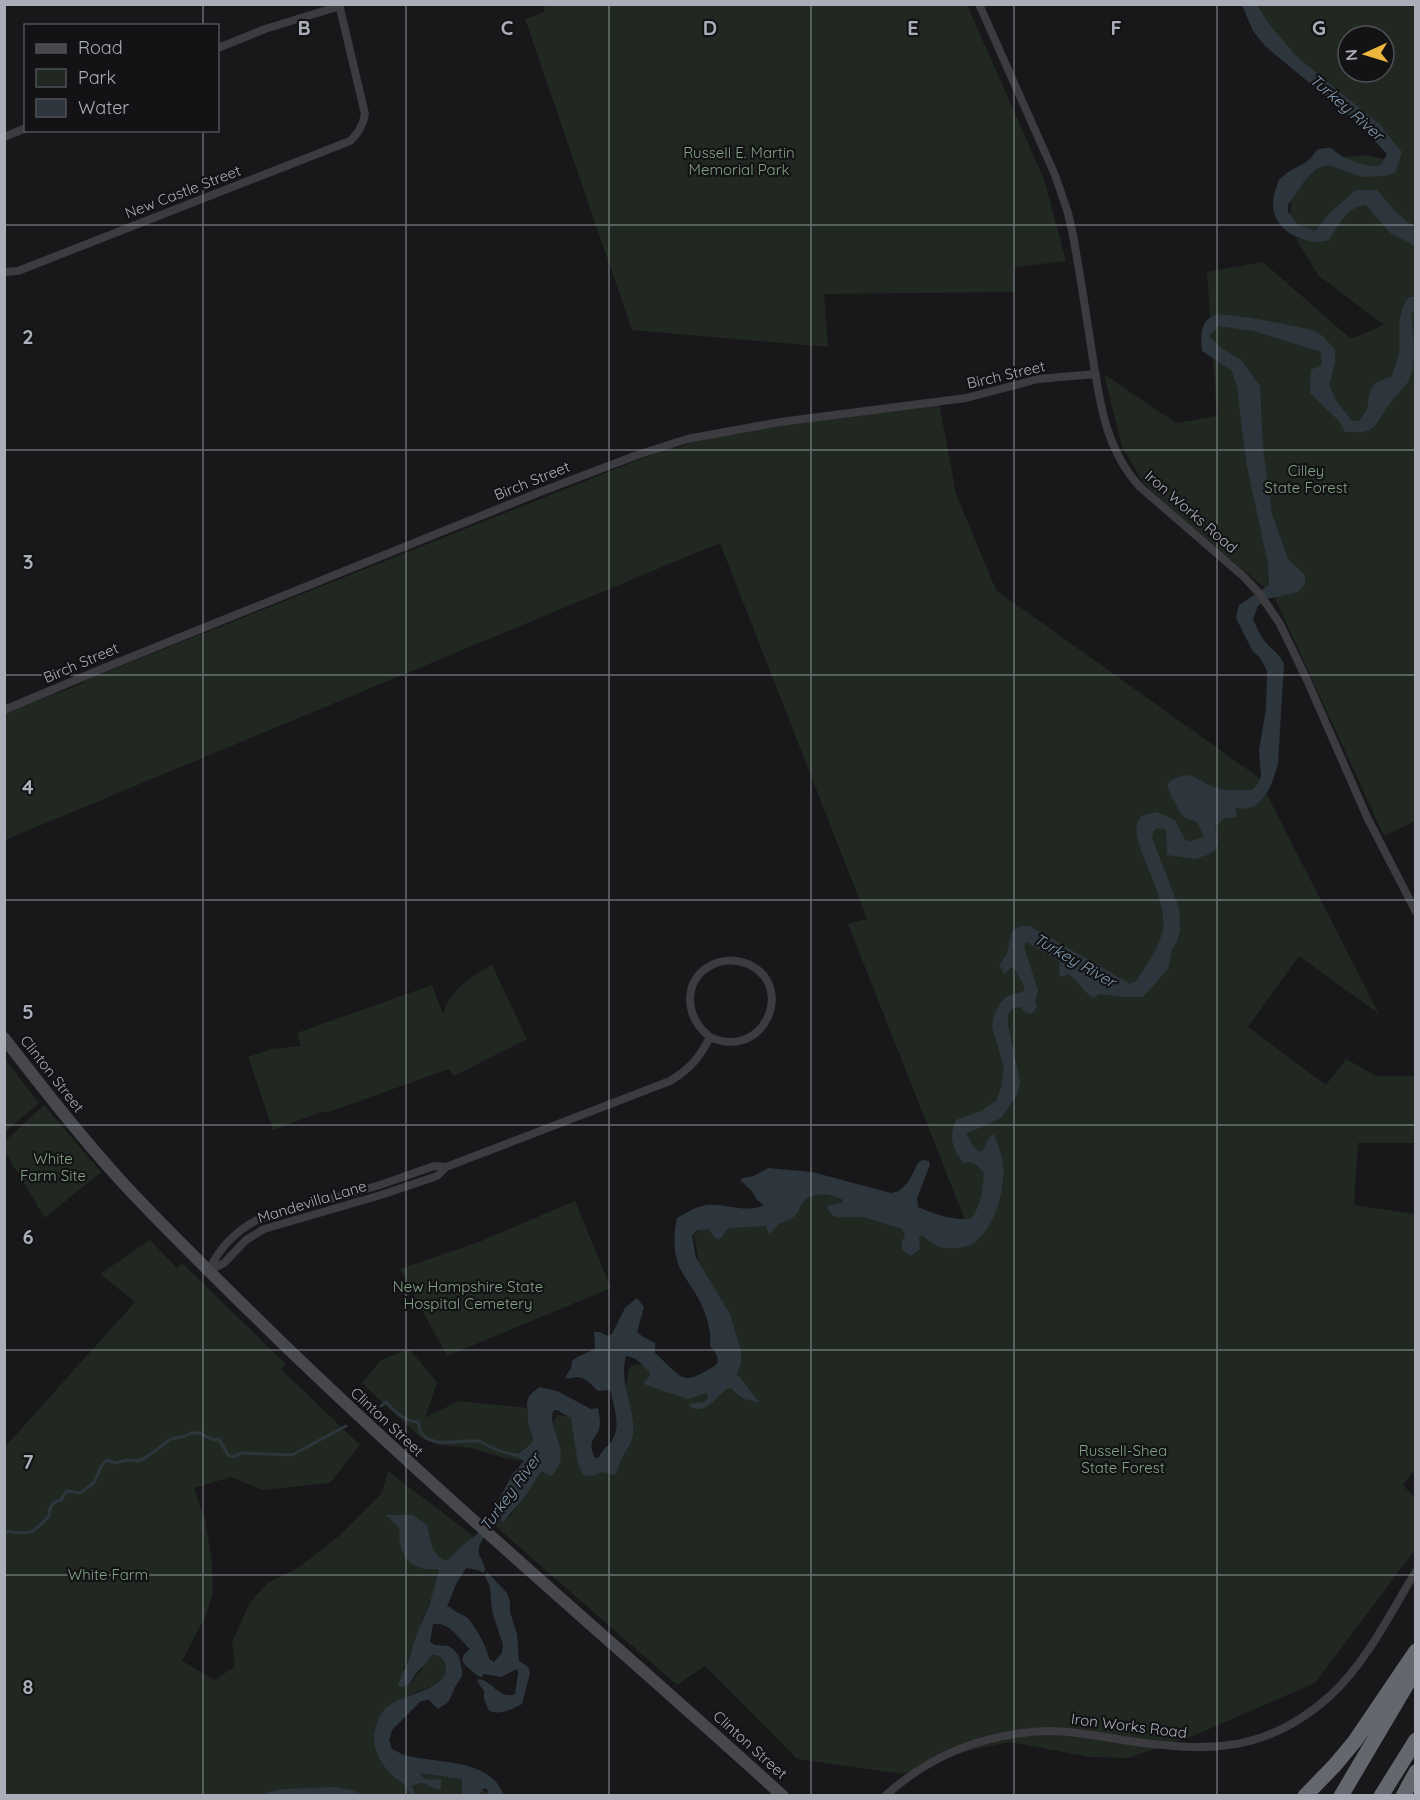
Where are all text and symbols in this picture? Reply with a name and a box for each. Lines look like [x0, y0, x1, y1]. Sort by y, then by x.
text: B [297, 15, 311, 40]
text: C [501, 15, 514, 40]
text: D [703, 15, 717, 40]
text: E [907, 15, 919, 40]
text: F [1110, 15, 1122, 40]
text: G [1312, 15, 1326, 40]
legend [24, 24, 219, 132]
north arrow [1336, 24, 1396, 84]
text: Road [78, 36, 123, 59]
text: N [1341, 48, 1361, 62]
text: Park [78, 66, 116, 89]
water label: Turkey River [1306, 69, 1389, 146]
text: Water [78, 96, 129, 119]
park label: Russell E. Martin Memorial Park [683, 143, 795, 179]
street label: New Castle Street [122, 161, 243, 222]
text: 2 [22, 324, 34, 349]
street label: Birch Street [965, 356, 1047, 393]
street label: Birch Street [491, 457, 572, 504]
park label: Cilley State Forest [1264, 461, 1348, 497]
street label: Iron Works Road [1141, 466, 1241, 557]
text: 3 [23, 549, 33, 574]
street label: Birch Street [40, 638, 121, 687]
text: 4 [22, 774, 34, 799]
water label: Turkey River [1030, 928, 1121, 992]
text: 5 [22, 999, 34, 1024]
street label: Clinton Street [16, 1031, 88, 1116]
park label: White Farm Site [20, 1149, 86, 1185]
street label: Mandevilla Lane [255, 1176, 369, 1227]
text: 6 [22, 1224, 34, 1249]
park label: New Hampshire State Hospital Cemetery [393, 1277, 543, 1313]
street label: Clinton Street [347, 1383, 428, 1460]
park label: Russell-Shea State Forest [1079, 1441, 1167, 1477]
water label: Turkey River [475, 1448, 546, 1535]
text: 7 [23, 1449, 34, 1474]
park label: White Farm [68, 1565, 148, 1584]
text: 8 [23, 1674, 34, 1699]
street label: Clinton Street [709, 1706, 791, 1783]
street label: Iron Works Road [1070, 1709, 1188, 1742]

